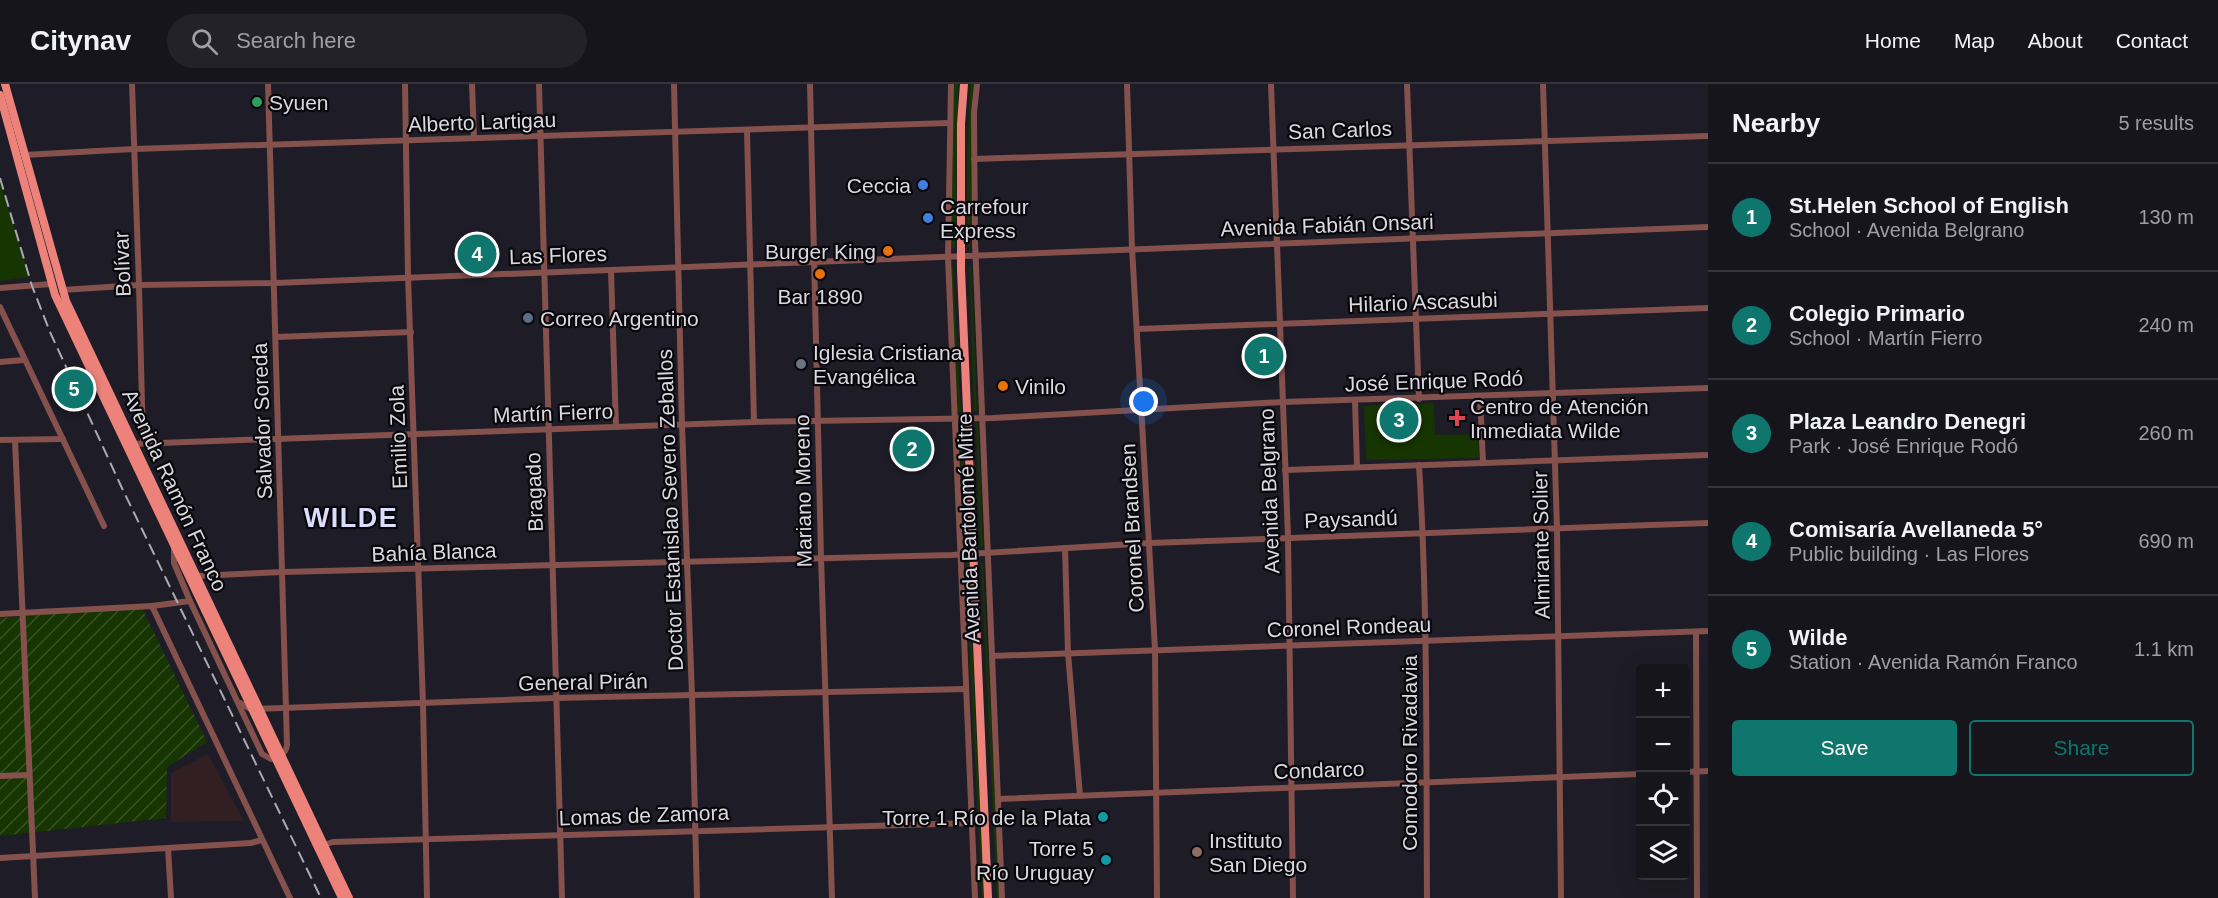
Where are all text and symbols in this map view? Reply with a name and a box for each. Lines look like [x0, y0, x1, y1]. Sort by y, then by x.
search box [167, 14, 587, 68]
text: Citynav [30, 25, 131, 56]
icon: search [188, 25, 221, 58]
text: Search here [236, 28, 356, 53]
text: Home [1865, 29, 1921, 52]
text: Map [1954, 29, 1995, 52]
text: About [2028, 29, 2083, 52]
text: Contact [2116, 29, 2188, 52]
place label: Syuen [269, 91, 329, 114]
marker: Syuen [250, 95, 264, 109]
street label: Alberto Lartigau [408, 108, 556, 136]
text: Nearby [1732, 108, 1820, 138]
text: 5 results [2118, 112, 2194, 134]
street label: San Carlos [1288, 117, 1392, 143]
place label: Ceccia [847, 174, 911, 197]
marker: Ceccia [916, 178, 930, 192]
text: St.Helen School of English [1789, 193, 2069, 218]
place label: Carrefour Express [940, 195, 1029, 242]
text: 1 [1746, 206, 1757, 228]
text: 130 m [2138, 206, 2194, 228]
street label: Avenida Fabián Onsari [1220, 210, 1434, 240]
marker: Carrefour Express [921, 211, 935, 225]
text: School · Avenida Belgrano [1789, 219, 2024, 241]
street label: Bolívar [109, 231, 135, 297]
pin: 4 [458, 232, 496, 276]
place label: Burger King [765, 240, 876, 263]
street label: Las Flores [509, 242, 607, 268]
marker: Burger King [881, 244, 895, 258]
marker: Bar 1890 [813, 267, 827, 281]
place label: Bar 1890 [777, 285, 863, 308]
street label: Hilario Ascasubi [1348, 288, 1498, 316]
text: Colegio Primario [1789, 301, 1965, 326]
place label: Correo Argentino [540, 307, 699, 330]
marker: Correo Argentino [521, 311, 535, 325]
text: 2 [1746, 314, 1757, 336]
text: 240 m [2138, 314, 2194, 336]
text: School · Martín Fierro [1789, 327, 1982, 349]
pin: 1 [1244, 334, 1284, 378]
place label: Iglesia Cristiana Evangélica [813, 341, 963, 388]
street label: Salvador Soreda [248, 342, 276, 500]
street label: Doctor Estanislao Severo Zeballos [653, 349, 687, 671]
marker: Iglesia Cristiana Evangélica [794, 357, 808, 371]
pin: 5 [54, 366, 94, 412]
street label: José Enrique Rodó [1344, 366, 1524, 396]
place label: Vinilo [1015, 375, 1066, 398]
marker: Vinilo [996, 379, 1010, 393]
street label: Emilio Zola [385, 384, 411, 489]
street label: Avenida Ramón Franco [118, 385, 232, 595]
your location [1129, 387, 1158, 416]
place label: Centro de Atención Inmediata Wilde [1470, 395, 1649, 442]
pin: 3 [1380, 398, 1418, 442]
street label: Martín Fierro [493, 399, 613, 427]
street label: Avenida Belgrano [1255, 408, 1283, 574]
marker: Centro de Atención Inmediata Wilde [1448, 409, 1466, 427]
text: Plaza Leandro Denegri [1789, 409, 2026, 434]
street label: Avenida Bartolomé Mitre [953, 413, 983, 643]
street label: Mariano Moreno [790, 414, 816, 568]
text: 3 [1746, 422, 1757, 444]
text: 260 m [2138, 422, 2194, 444]
pin: 2 [892, 426, 932, 472]
text: Park · José Enrique Rodó [1789, 435, 2018, 457]
street label: Coronel Brandsen [1116, 443, 1148, 613]
street label: Bragado [521, 452, 547, 532]
street label: Almirante Solier [1528, 471, 1554, 619]
district label: WILDE [304, 503, 398, 533]
street label: Paysandú [1304, 506, 1398, 532]
text: Comisaría Avellaneda 5° [1789, 517, 2043, 542]
text: 4 [1746, 530, 1757, 552]
text: 690 m [2138, 530, 2194, 552]
street label: Bahía Blanca [371, 538, 497, 566]
text: Public building · Las Flores [1789, 543, 2029, 565]
street label: Coronel Rondeau [1266, 613, 1432, 641]
text: Wilde [1789, 625, 1847, 650]
text: 5 [1746, 638, 1757, 660]
text: 1.1 km [2134, 638, 2194, 660]
text: Station · Avenida Ramón Franco [1789, 651, 2078, 673]
street label: Comodoro Rivadavia [1398, 655, 1421, 851]
map controls [1636, 664, 1690, 880]
button: + [1636, 664, 1690, 718]
street label: General Pirán [518, 669, 648, 695]
button: − [1636, 718, 1690, 772]
button: Save [1732, 720, 1957, 776]
button: Share [1969, 720, 2194, 776]
street label: Condarco [1273, 757, 1365, 783]
button: locate [1636, 772, 1690, 826]
street label: Lomas de Zamora [558, 801, 730, 829]
place label: Torre 1 Río de la Plata [882, 806, 1091, 829]
marker: Torre 1 Río de la Plata [1096, 810, 1110, 824]
button: layers [1636, 826, 1690, 880]
place label: Instituto San Diego [1209, 829, 1307, 876]
place label: Torre 5 Río Uruguay [976, 837, 1094, 884]
marker: Instituto San Diego [1190, 845, 1204, 859]
marker: Torre 5 Río Uruguay [1099, 853, 1113, 867]

